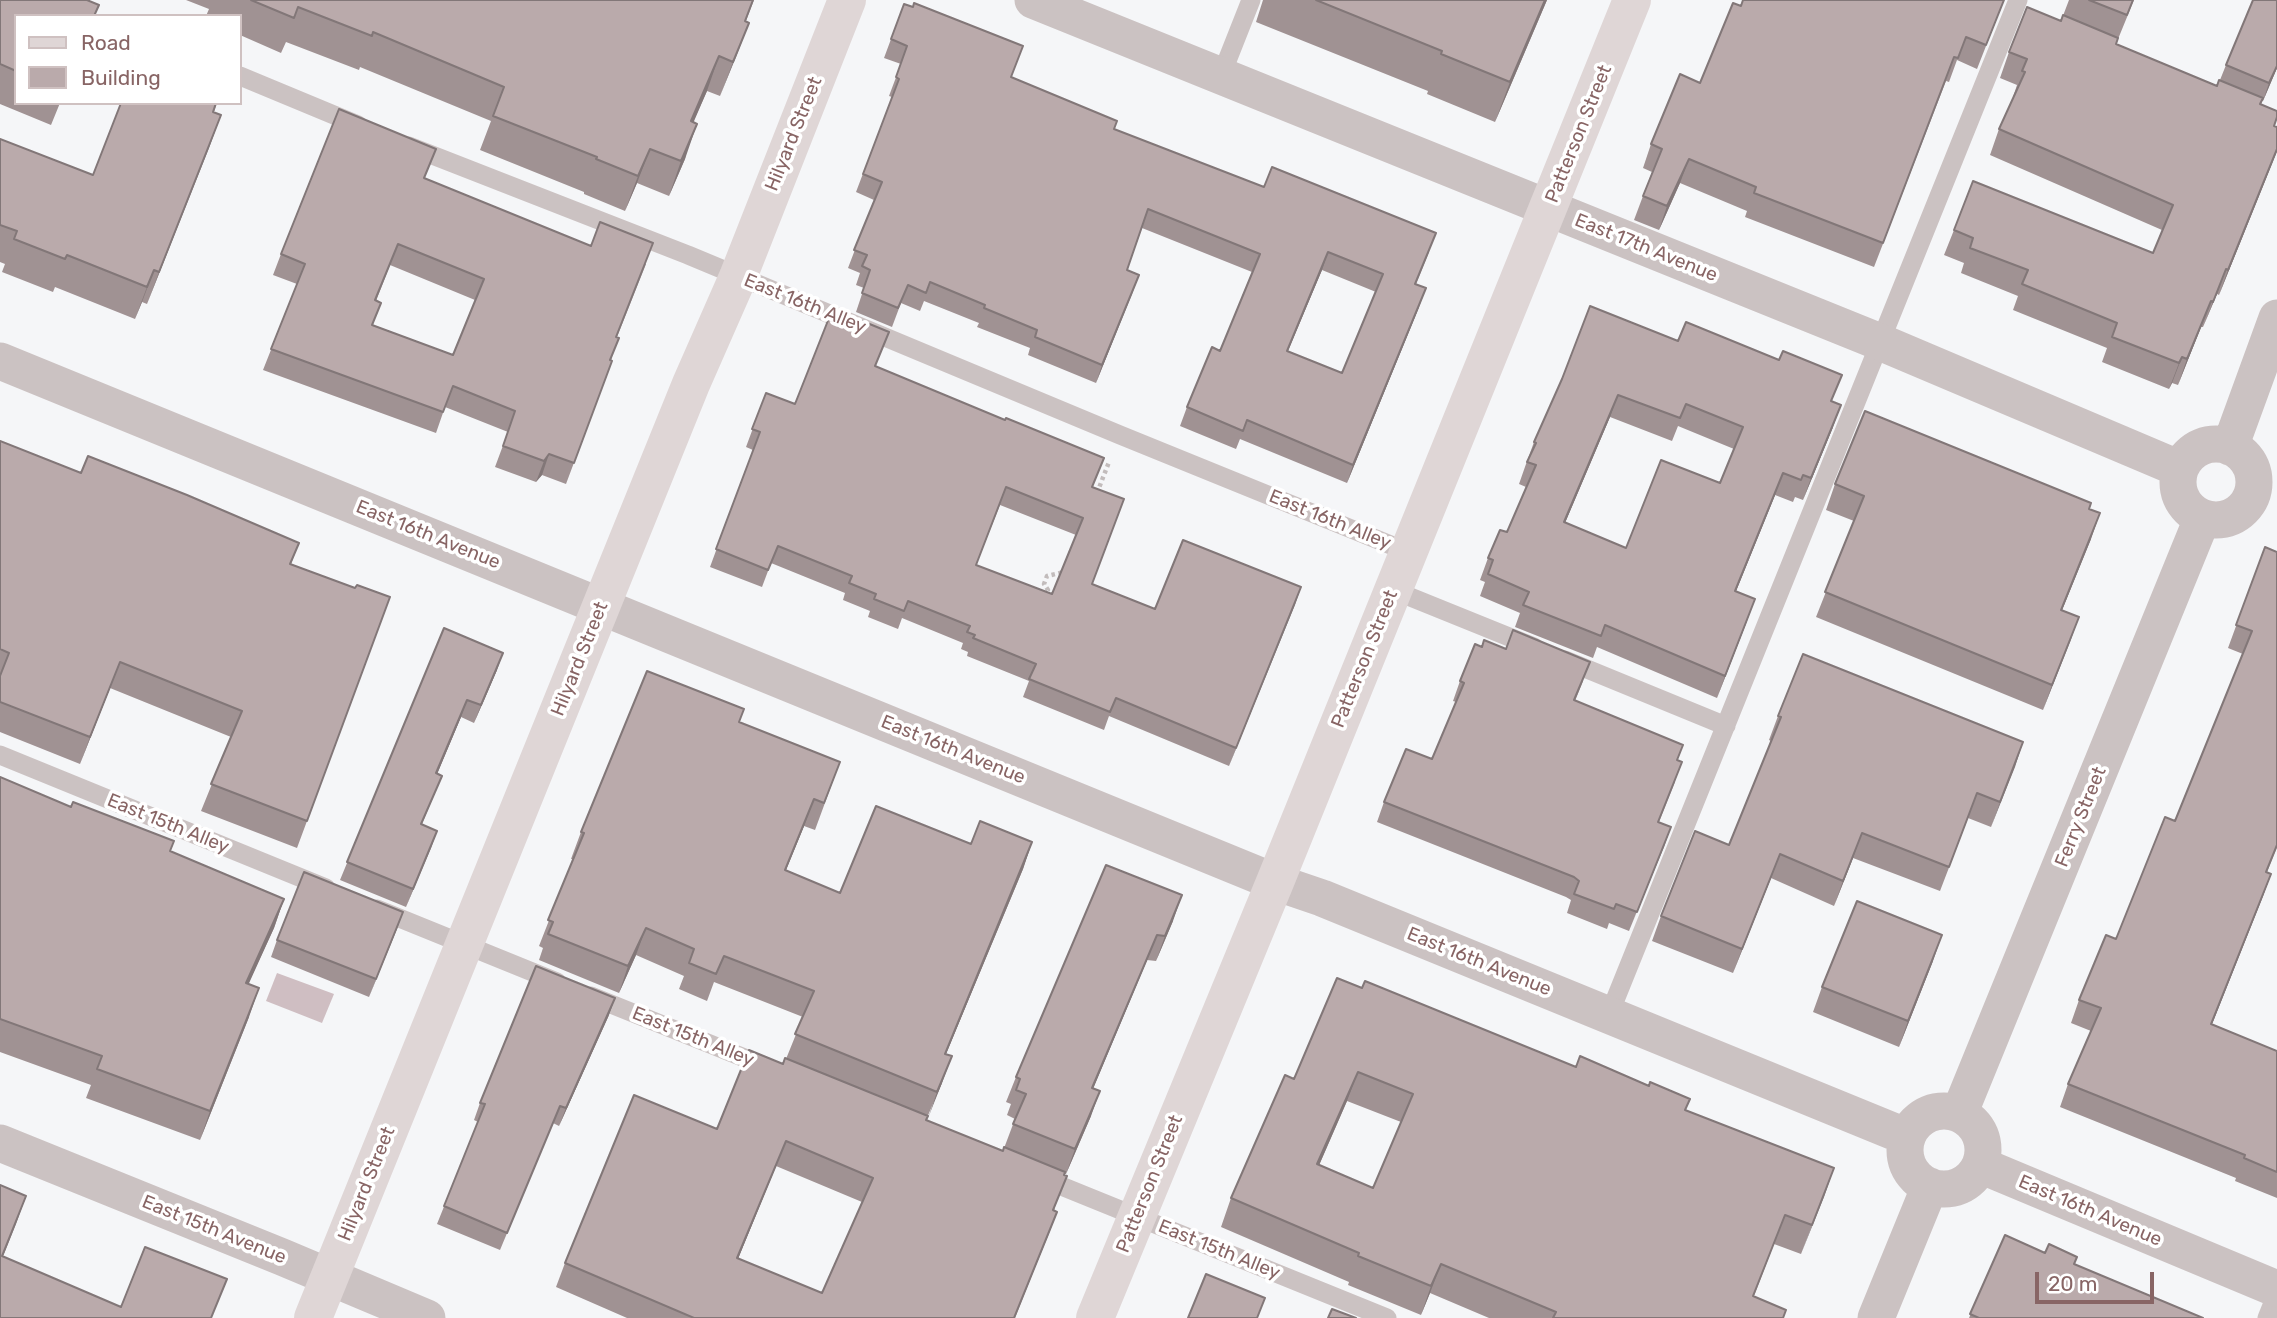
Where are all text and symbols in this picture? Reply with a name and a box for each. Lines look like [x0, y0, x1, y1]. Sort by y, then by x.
legend [14, 14, 242, 105]
text: Road [81, 30, 131, 55]
street label: Patterson Street [1541, 62, 1617, 206]
text: Building [81, 65, 161, 90]
street label: Hilyard Street [761, 73, 827, 195]
street label: East 17th Avenue [1571, 209, 1721, 287]
street label: East 16th Alley [741, 269, 869, 339]
street label: East 16th Alley [1266, 485, 1394, 555]
street label: East 16th Avenue [353, 496, 503, 574]
street label: Patterson Street [1327, 587, 1403, 731]
street label: Hilyard Street [547, 598, 613, 720]
street label: East 16th Avenue [878, 711, 1028, 789]
street label: Ferry Street [2051, 764, 2111, 870]
street label: East 15th Alley [104, 789, 232, 859]
street label: East 16th Avenue [1404, 923, 1554, 1001]
street label: East 15th Alley [629, 1002, 757, 1072]
street label: Patterson Street [1112, 1112, 1188, 1256]
street label: Hilyard Street [334, 1123, 400, 1245]
street label: East 16th Avenue [2015, 1171, 2165, 1251]
street label: East 15th Avenue [139, 1191, 289, 1269]
street label: East 15th Alley [1155, 1215, 1283, 1285]
scale bar [2039, 1258, 2158, 1302]
text: 20 m [2048, 1271, 2097, 1296]

